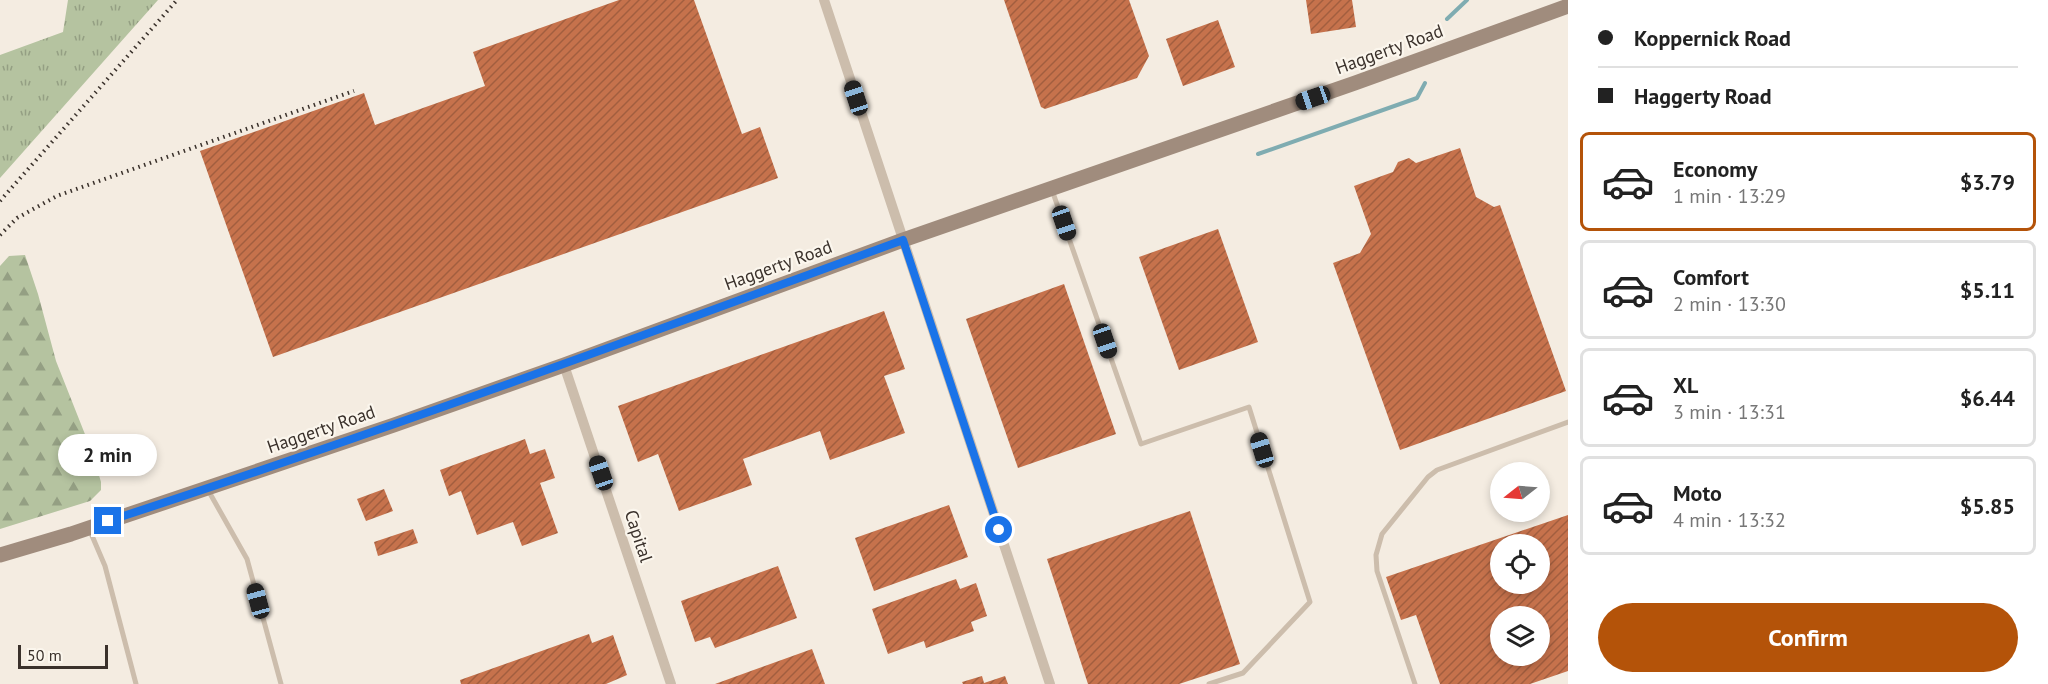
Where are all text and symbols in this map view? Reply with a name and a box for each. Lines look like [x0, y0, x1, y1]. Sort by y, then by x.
street label: Haggerty Road [1332, 19, 1446, 79]
text: Koppernick Road [1634, 24, 1791, 52]
car [842, 78, 870, 118]
text: Haggerty Road [1634, 82, 1772, 110]
car [1293, 84, 1333, 112]
icon: car [1601, 155, 1655, 209]
text: Economy [1673, 155, 1757, 183]
text: $3.79 [1960, 168, 2015, 196]
text: 1 min · 13:29 [1673, 183, 1786, 209]
car [1050, 203, 1078, 243]
street label: Haggerty Road [721, 235, 835, 295]
icon: car [1601, 263, 1655, 317]
text: Comfort [1673, 263, 1749, 291]
text: $5.11 [1960, 276, 2015, 304]
text: 2 min · 13:30 [1673, 291, 1786, 317]
car [1091, 321, 1119, 361]
icon: car [1601, 371, 1655, 425]
text: XL [1673, 371, 1698, 399]
text: $6.44 [1960, 384, 2015, 412]
text: 3 min · 13:31 [1673, 399, 1786, 425]
street label: Haggerty Road [264, 400, 378, 458]
car [1248, 430, 1276, 470]
callout: 2 min [58, 434, 158, 476]
text: 2 min [83, 442, 132, 468]
car [587, 453, 615, 493]
north arrow [1490, 462, 1550, 522]
map controls [1490, 462, 1550, 666]
icon: car [1601, 479, 1655, 533]
text: Moto [1673, 479, 1722, 507]
text: $5.85 [1960, 492, 2015, 520]
route end [94, 507, 121, 534]
street label: Capital [620, 507, 658, 566]
text: 4 min · 13:32 [1673, 507, 1786, 533]
route start [985, 516, 1012, 543]
button: locate [1490, 534, 1550, 594]
car [245, 581, 271, 621]
button: Confirm [1598, 603, 2018, 672]
button: layers [1490, 606, 1550, 666]
scale bar [18, 642, 108, 670]
text: 50 m [27, 645, 62, 665]

